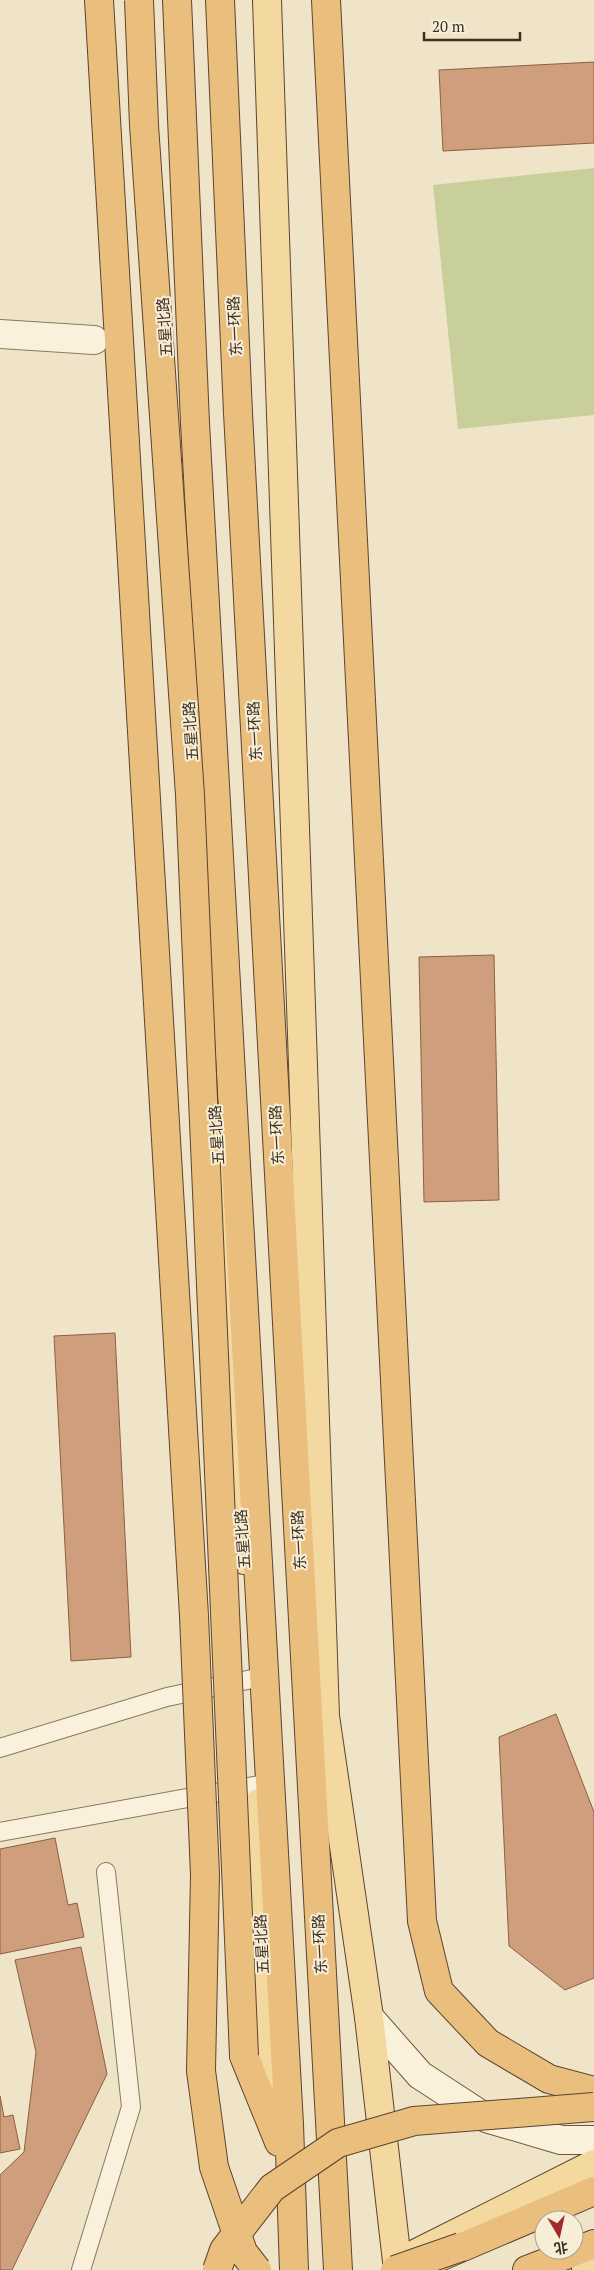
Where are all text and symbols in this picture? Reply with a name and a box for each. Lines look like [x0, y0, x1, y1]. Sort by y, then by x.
scale bar [424, 10, 520, 42]
text: 20 m [432, 16, 465, 36]
street label: 五星北路 [152, 296, 176, 358]
street label: 东一环路 [222, 296, 246, 357]
street label: 五星北路 [178, 700, 202, 762]
street label: 东一环路 [242, 701, 266, 762]
street label: 五星北路 [204, 1104, 228, 1166]
street label: 东一环路 [264, 1105, 288, 1166]
street label: 五星北路 [230, 1508, 254, 1570]
street label: 东一环路 [286, 1510, 310, 1571]
street label: 五星北路 [249, 1914, 273, 1975]
street label: 东一环路 [307, 1914, 331, 1975]
north arrow [534, 2210, 584, 2260]
text: 北 [553, 2238, 570, 2259]

